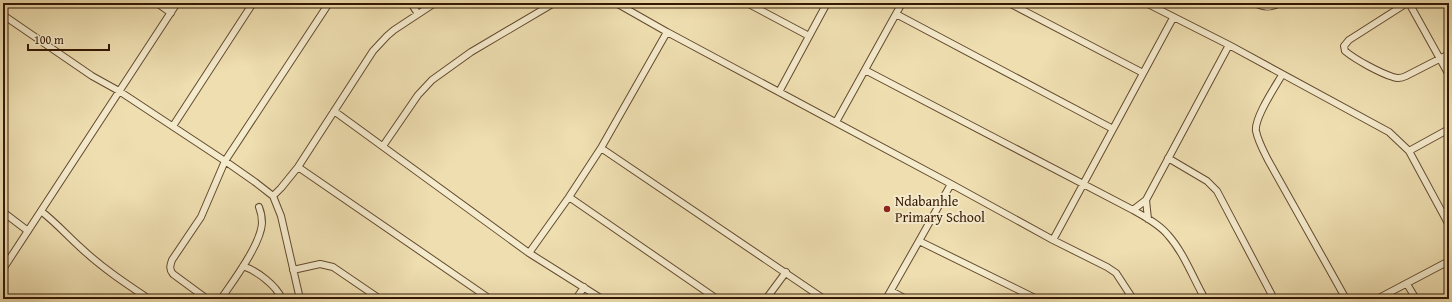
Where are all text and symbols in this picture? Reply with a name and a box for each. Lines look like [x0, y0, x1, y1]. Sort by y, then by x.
scale bar [28, 26, 109, 52]
text: 100 m [34, 31, 64, 48]
place label: Ndabanhle Primary School [895, 191, 985, 227]
marker: Ndabanhle Primary School [882, 204, 892, 214]

